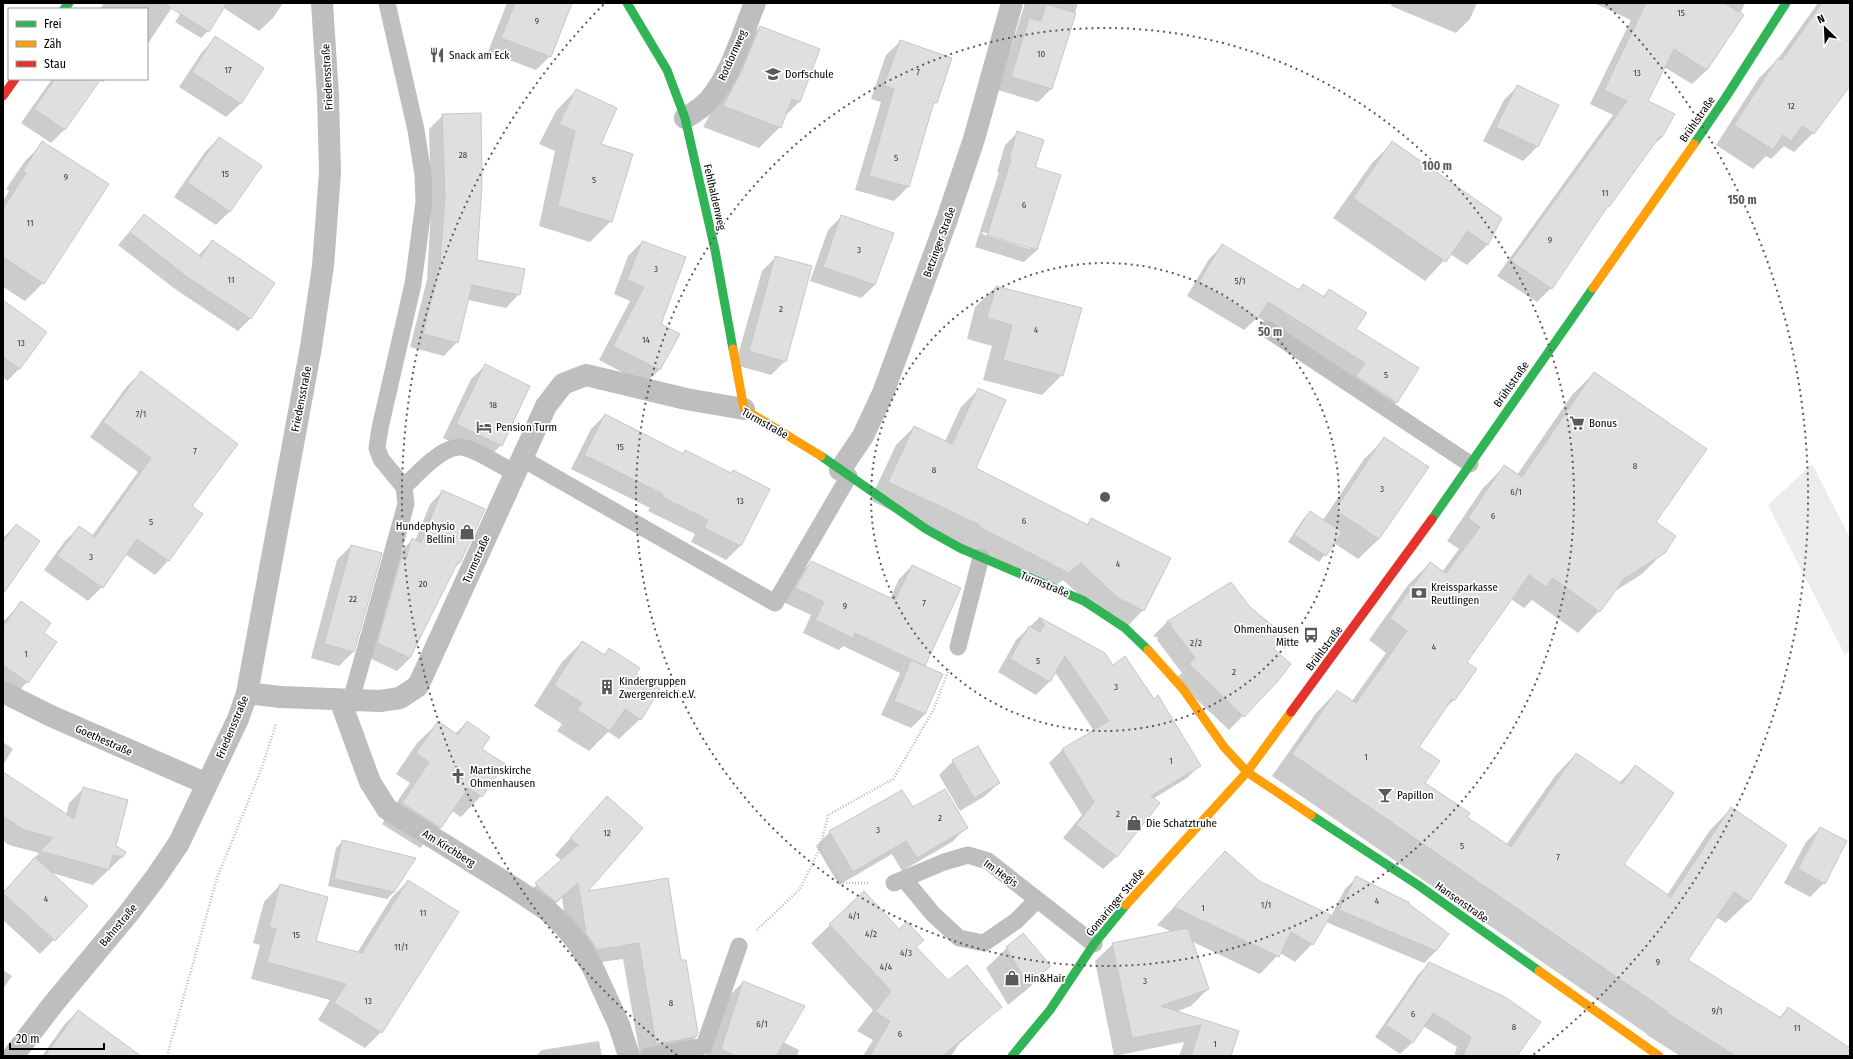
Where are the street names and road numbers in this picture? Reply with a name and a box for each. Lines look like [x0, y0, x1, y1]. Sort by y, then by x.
street label: Rotdornweg [715, 27, 750, 83]
street label: Friedensstraße [319, 43, 336, 111]
street label: Brühlstraße [1677, 94, 1718, 145]
street label: Fehlhaldenweg [701, 163, 729, 232]
street label: Betzinger Straße [921, 205, 958, 279]
street label: Brühlstraße [1491, 359, 1532, 410]
street label: Friedensstraße [289, 365, 314, 433]
street label: Turmstraße [739, 405, 790, 442]
street label: Turmstraße [460, 533, 493, 585]
street label: Turmstraße [1019, 569, 1071, 600]
street label: Brühlstraße [1303, 623, 1345, 673]
street label: Friedensstraße [213, 694, 251, 760]
street label: Goethestraße [73, 722, 134, 759]
street label: Am Kirchberg [420, 827, 478, 870]
street label: Im Hegis [981, 857, 1021, 890]
street label: Gomaringer Straße [1083, 866, 1148, 939]
street label: Hansenstraße [1432, 879, 1491, 926]
street label: Bahnstraße [97, 901, 140, 949]

